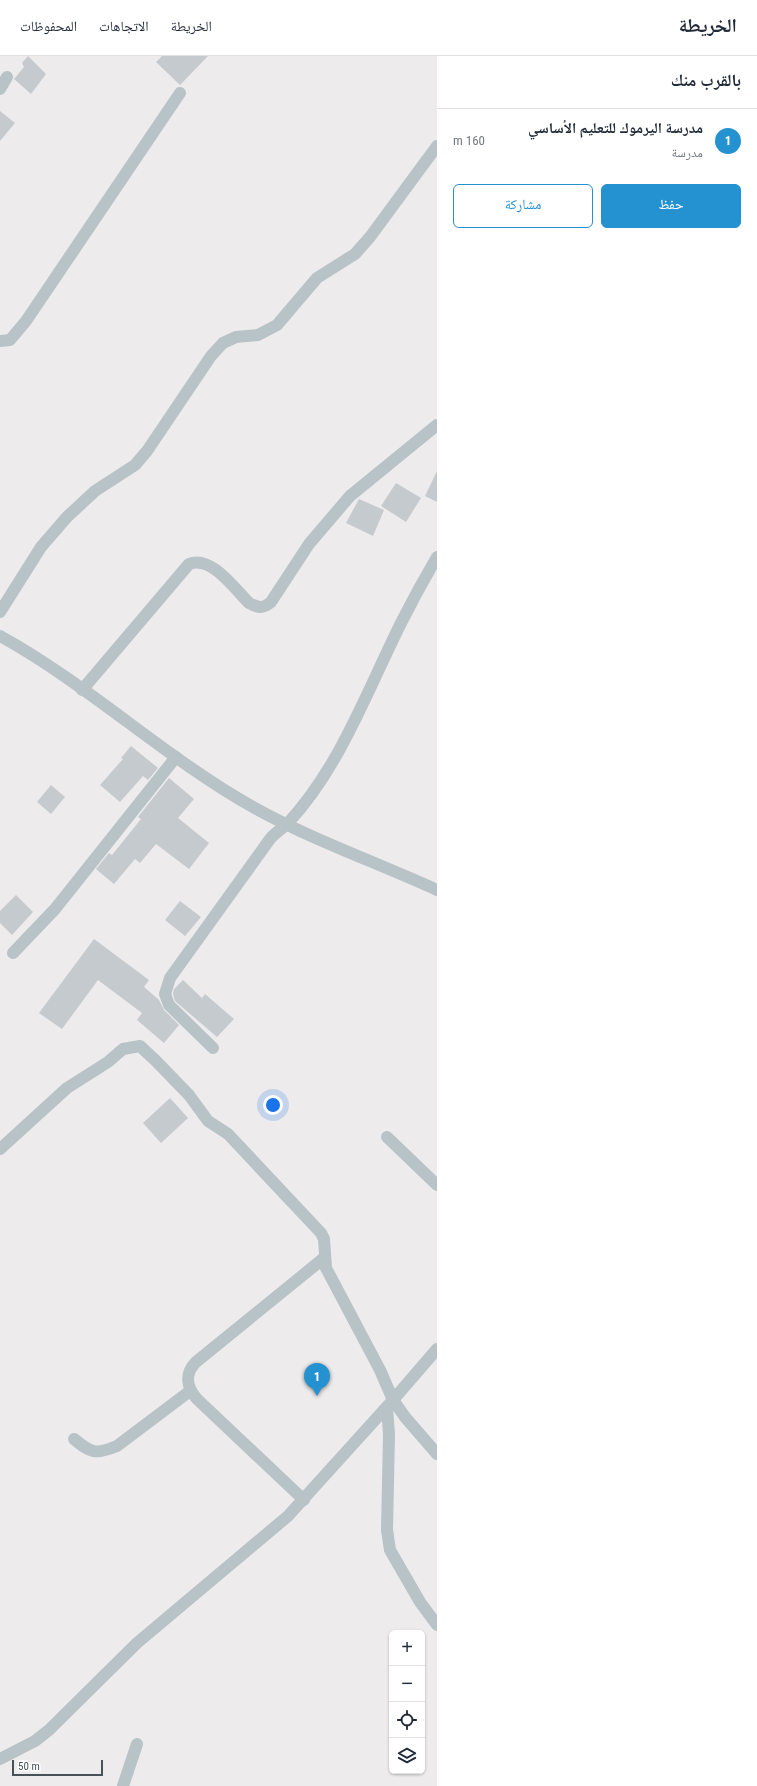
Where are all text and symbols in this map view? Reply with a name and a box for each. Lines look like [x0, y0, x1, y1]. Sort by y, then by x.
text: الخريطة [679, 14, 737, 37]
text: المحفوظات [20, 18, 77, 34]
text: الاتجاهات [99, 18, 149, 34]
text: الخريطة [171, 18, 212, 34]
text: بالقرب منك [671, 70, 741, 90]
text: مدرسة اليرموك للتعليم الأساسي [528, 119, 703, 137]
text: 160 m [453, 133, 485, 148]
text: 1 [725, 133, 731, 148]
text: مدرسة [671, 145, 703, 160]
button: مشاركة [453, 184, 593, 228]
button: حفظ [601, 184, 741, 228]
your location [263, 1095, 283, 1115]
pin: 1 [304, 1363, 330, 1396]
map controls [389, 1630, 425, 1774]
button: + [389, 1630, 425, 1666]
button: − [389, 1666, 425, 1702]
button: locate [389, 1702, 425, 1738]
button: layers [389, 1738, 425, 1774]
scale bar [12, 1758, 103, 1777]
text: 50 m [18, 1760, 40, 1773]

